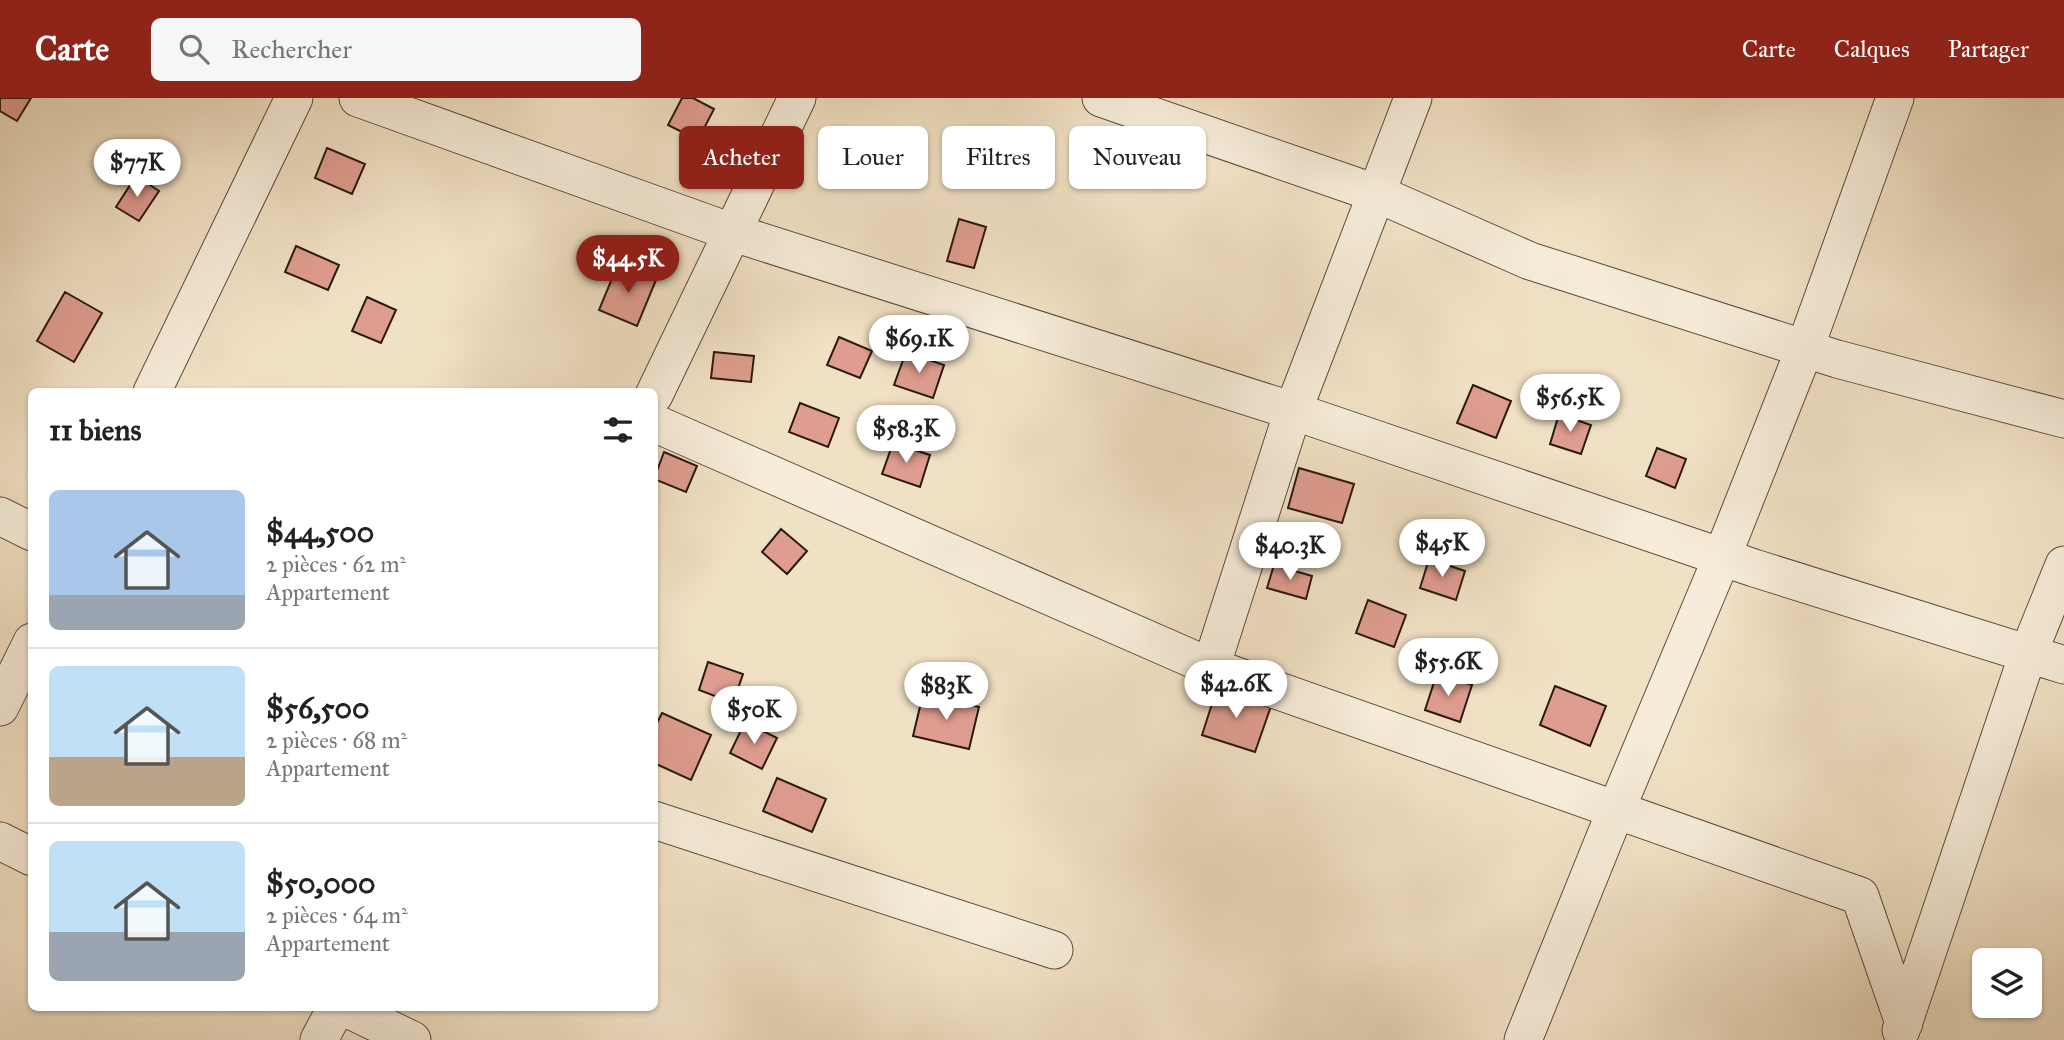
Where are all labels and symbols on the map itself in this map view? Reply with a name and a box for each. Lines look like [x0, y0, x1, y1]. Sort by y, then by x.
pin: $77K [96, 140, 178, 199]
pin: $44.5K [571, 236, 685, 295]
pin: $69.1K [862, 316, 976, 375]
pin: $56.5K [1513, 374, 1627, 434]
pin: $58.3K [849, 406, 963, 465]
pin: $45K [1401, 519, 1483, 579]
pin: $40.3K [1233, 522, 1347, 582]
pin: $55.6K [1391, 638, 1505, 698]
pin: $42.6K [1179, 660, 1293, 720]
pin: $83K [905, 662, 987, 722]
pin: $50K [713, 686, 795, 746]

